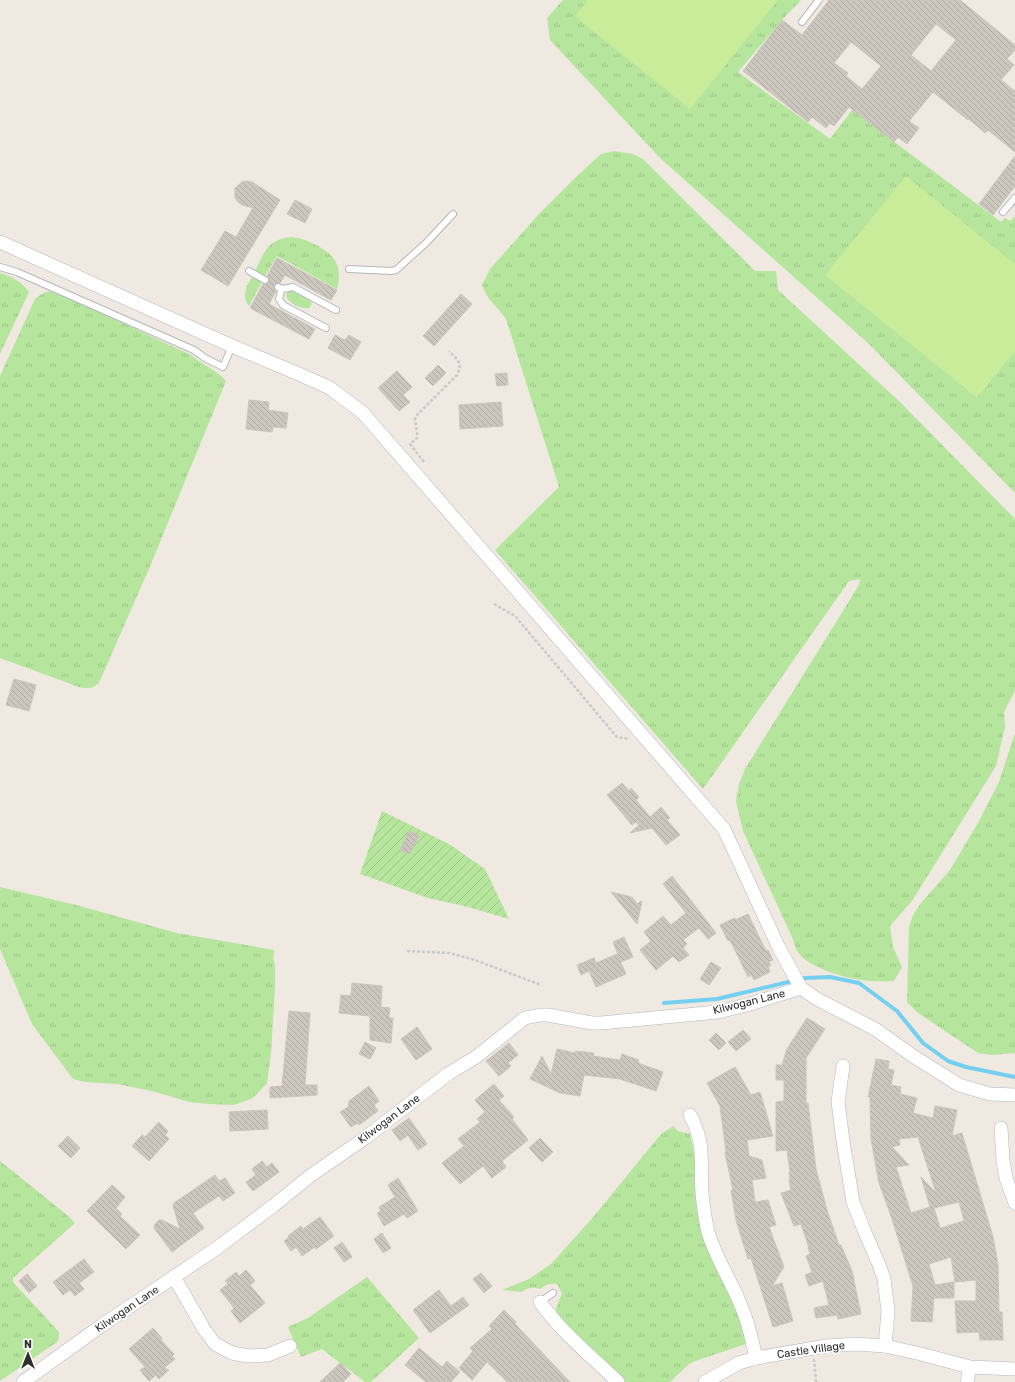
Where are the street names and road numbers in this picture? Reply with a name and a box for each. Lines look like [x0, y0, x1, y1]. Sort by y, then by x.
street label: Kilwogan Lane [712, 987, 786, 1017]
street label: Kilwogan Lane [356, 1092, 422, 1146]
street label: Kilwogan Lane [93, 1283, 161, 1335]
street label: Castle Village [776, 1339, 846, 1361]

